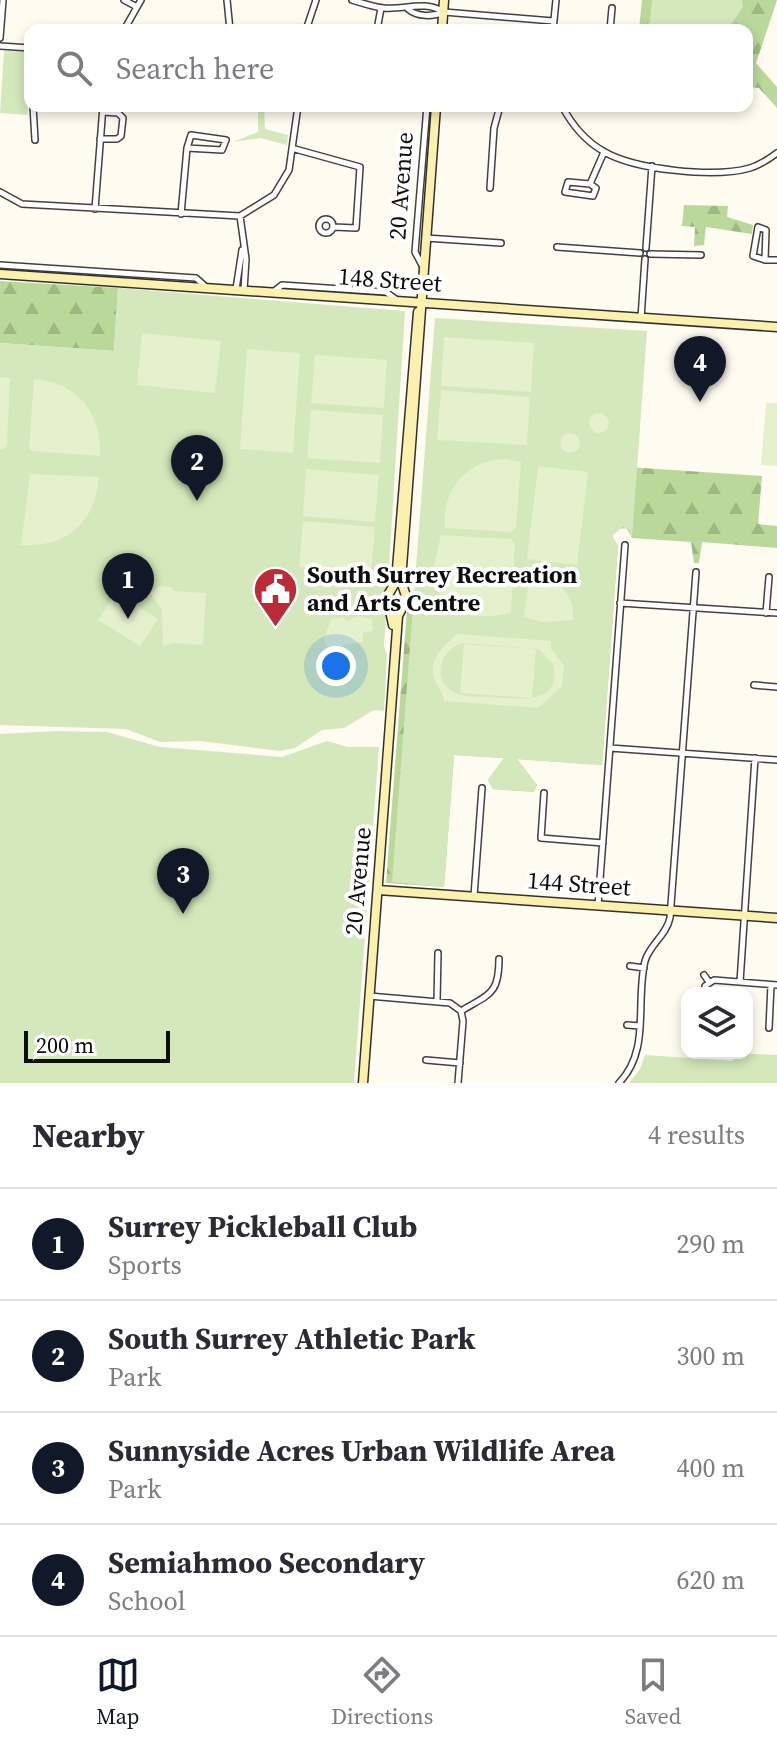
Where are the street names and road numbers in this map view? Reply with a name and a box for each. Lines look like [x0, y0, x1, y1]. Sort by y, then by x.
street label: 20 Avenue [380, 131, 421, 241]
street label: 148 Street [337, 259, 443, 300]
street label: 20 Avenue [336, 826, 379, 936]
street label: 144 Street [526, 863, 632, 904]

